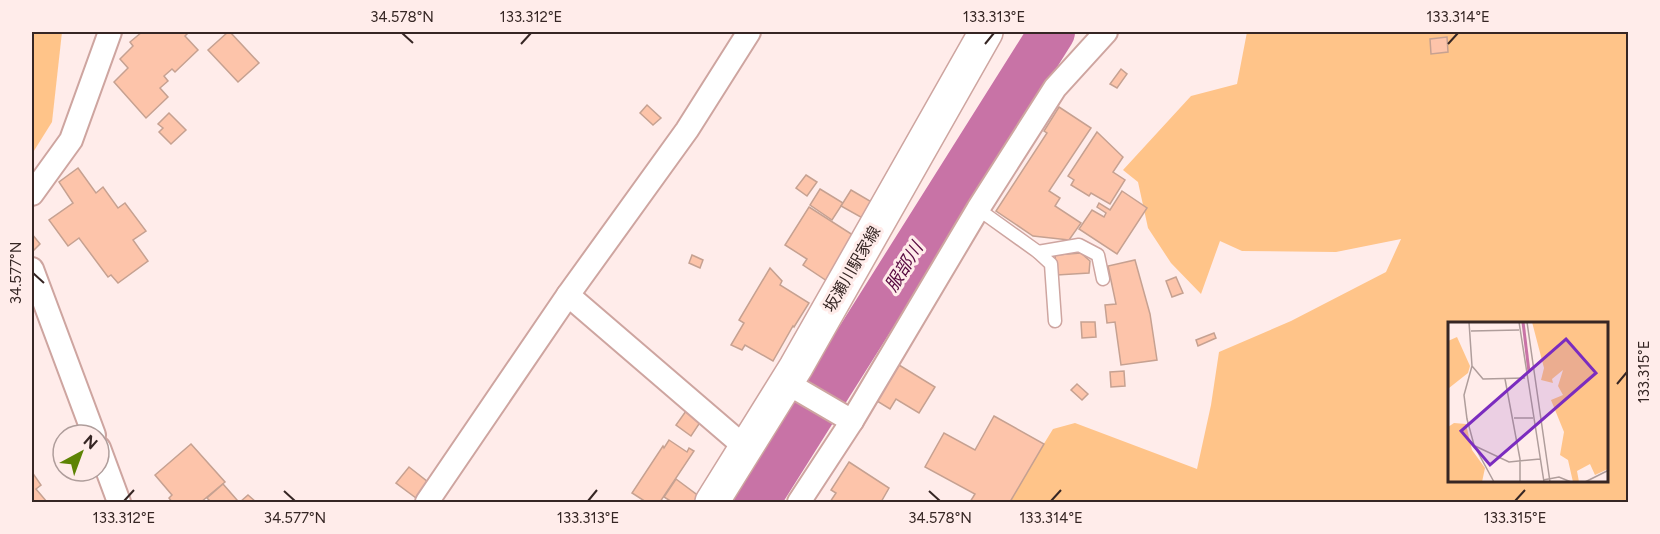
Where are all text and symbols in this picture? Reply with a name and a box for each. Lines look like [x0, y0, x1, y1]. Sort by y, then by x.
text: 34.578°N [370, 8, 434, 26]
text: 133.312°E [500, 8, 562, 26]
text: 133.313°E [963, 8, 1025, 26]
text: 133.314°E [1426, 8, 1490, 26]
street label: 坂瀬川駅家線 [820, 223, 884, 315]
water label: 服部川 [880, 237, 929, 296]
text: 34.577°N [7, 242, 25, 304]
inset map [1448, 322, 1609, 483]
text: 133.315°E [1635, 340, 1653, 404]
north arrow [51, 423, 111, 483]
text: N [80, 431, 101, 453]
text: 133.312°E [93, 509, 155, 527]
text: 34.577°N [264, 509, 326, 527]
text: 133.313°E [557, 509, 619, 527]
text: 34.578°N [908, 509, 972, 527]
text: 133.314°E [1019, 509, 1083, 527]
text: 133.315°E [1483, 509, 1547, 527]

